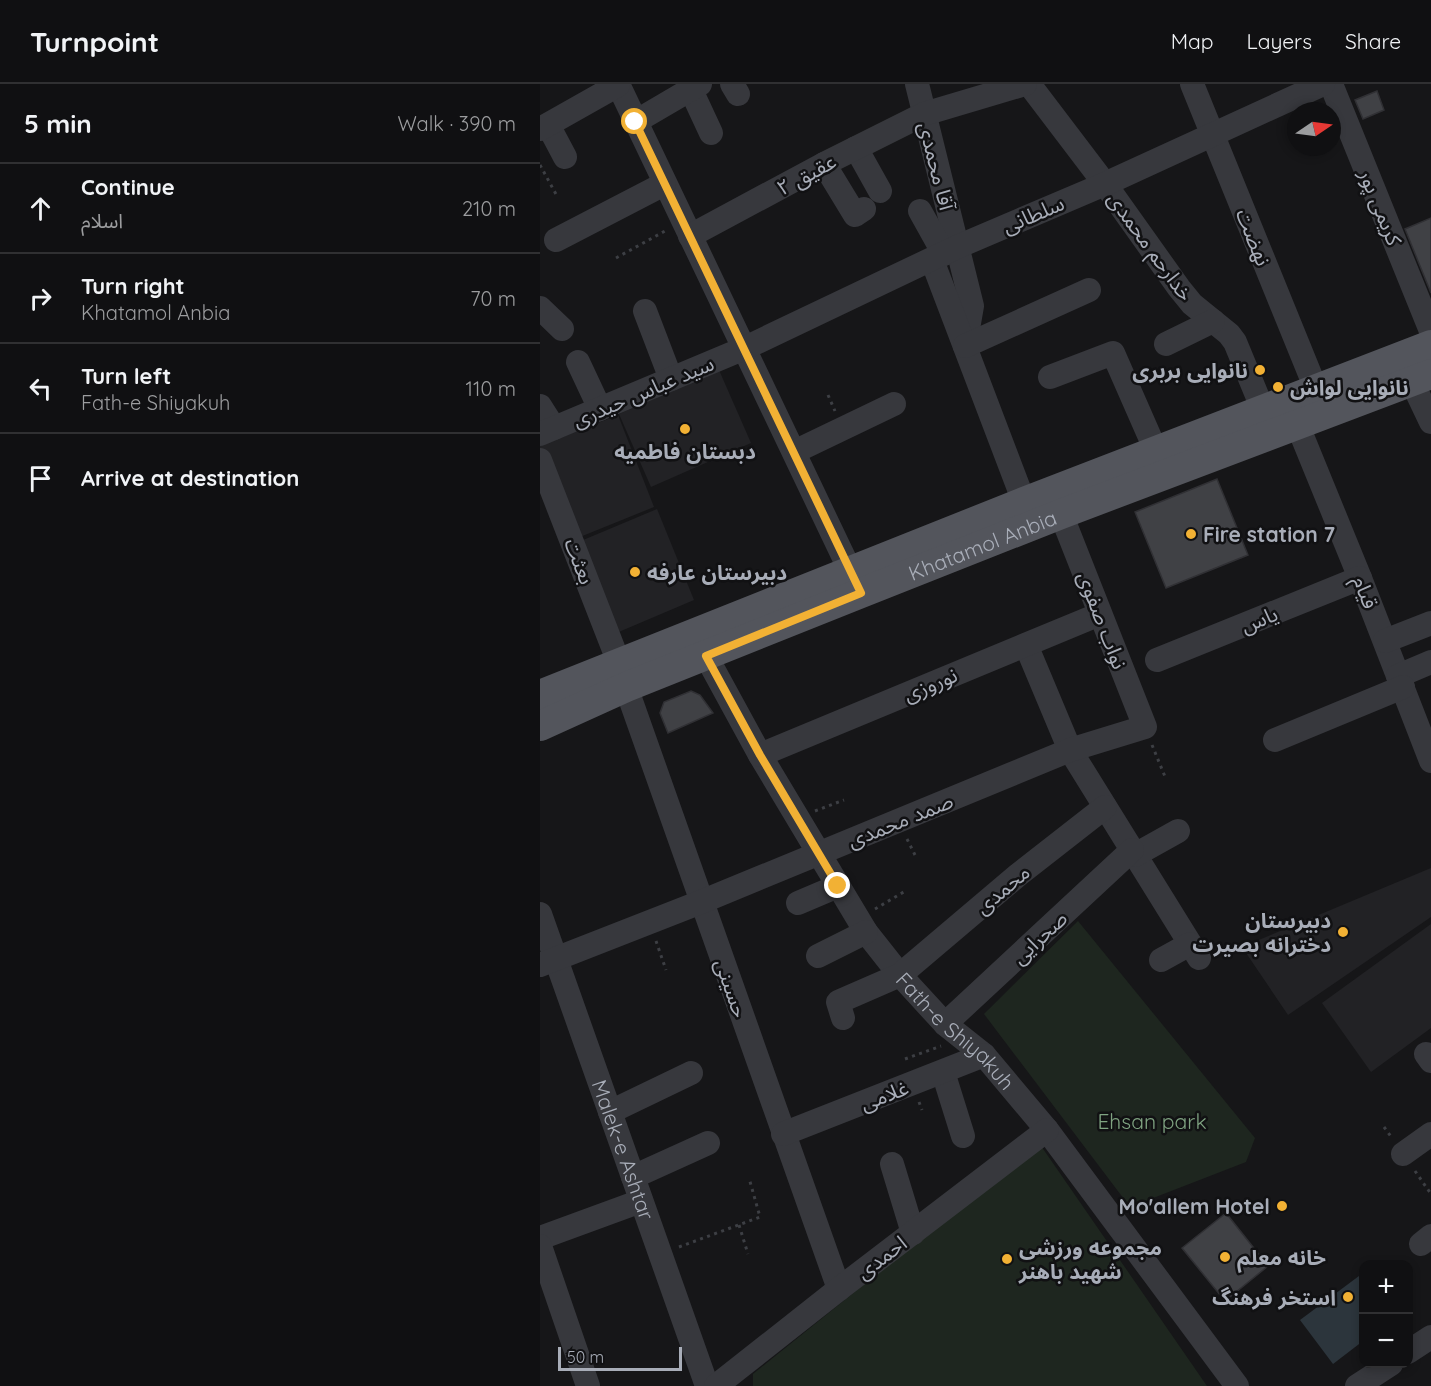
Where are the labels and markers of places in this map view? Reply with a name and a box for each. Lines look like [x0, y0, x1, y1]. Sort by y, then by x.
place label: نانوایی بربری [1132, 357, 1248, 383]
marker: نانوایی بربری [1253, 363, 1267, 377]
place label: نانوایی لواش [1290, 374, 1409, 400]
marker: نانوایی لواش [1271, 380, 1285, 394]
marker: دبستان فاطمیه [678, 422, 692, 436]
place label: دبستان فاطمیه [614, 438, 756, 464]
place label: Fire station 7 [1203, 521, 1335, 547]
marker: Fire station 7 [1184, 527, 1198, 541]
place label: دبیرستان عارفه [647, 559, 787, 585]
marker: دبیرستان عارفه [628, 565, 642, 579]
place label: دبیرستان دخترانه بصیرت [1192, 907, 1331, 957]
marker: دبیرستان دخترانه بصیرت [1336, 925, 1350, 939]
place label: Mo'allem Hotel [1119, 1193, 1270, 1219]
marker: Mo'allem Hotel [1275, 1199, 1289, 1213]
place label: مجموعه ورزشی شهید باهنر [1018, 1234, 1162, 1284]
place label: خانه معلم [1237, 1244, 1326, 1273]
marker: خانه معلم [1218, 1250, 1232, 1264]
marker: مجموعه ورزشی شهید باهنر [1000, 1252, 1014, 1266]
place label: استخر فرهنگ [1212, 1284, 1336, 1310]
marker: استخر فرهنگ [1341, 1290, 1355, 1304]

